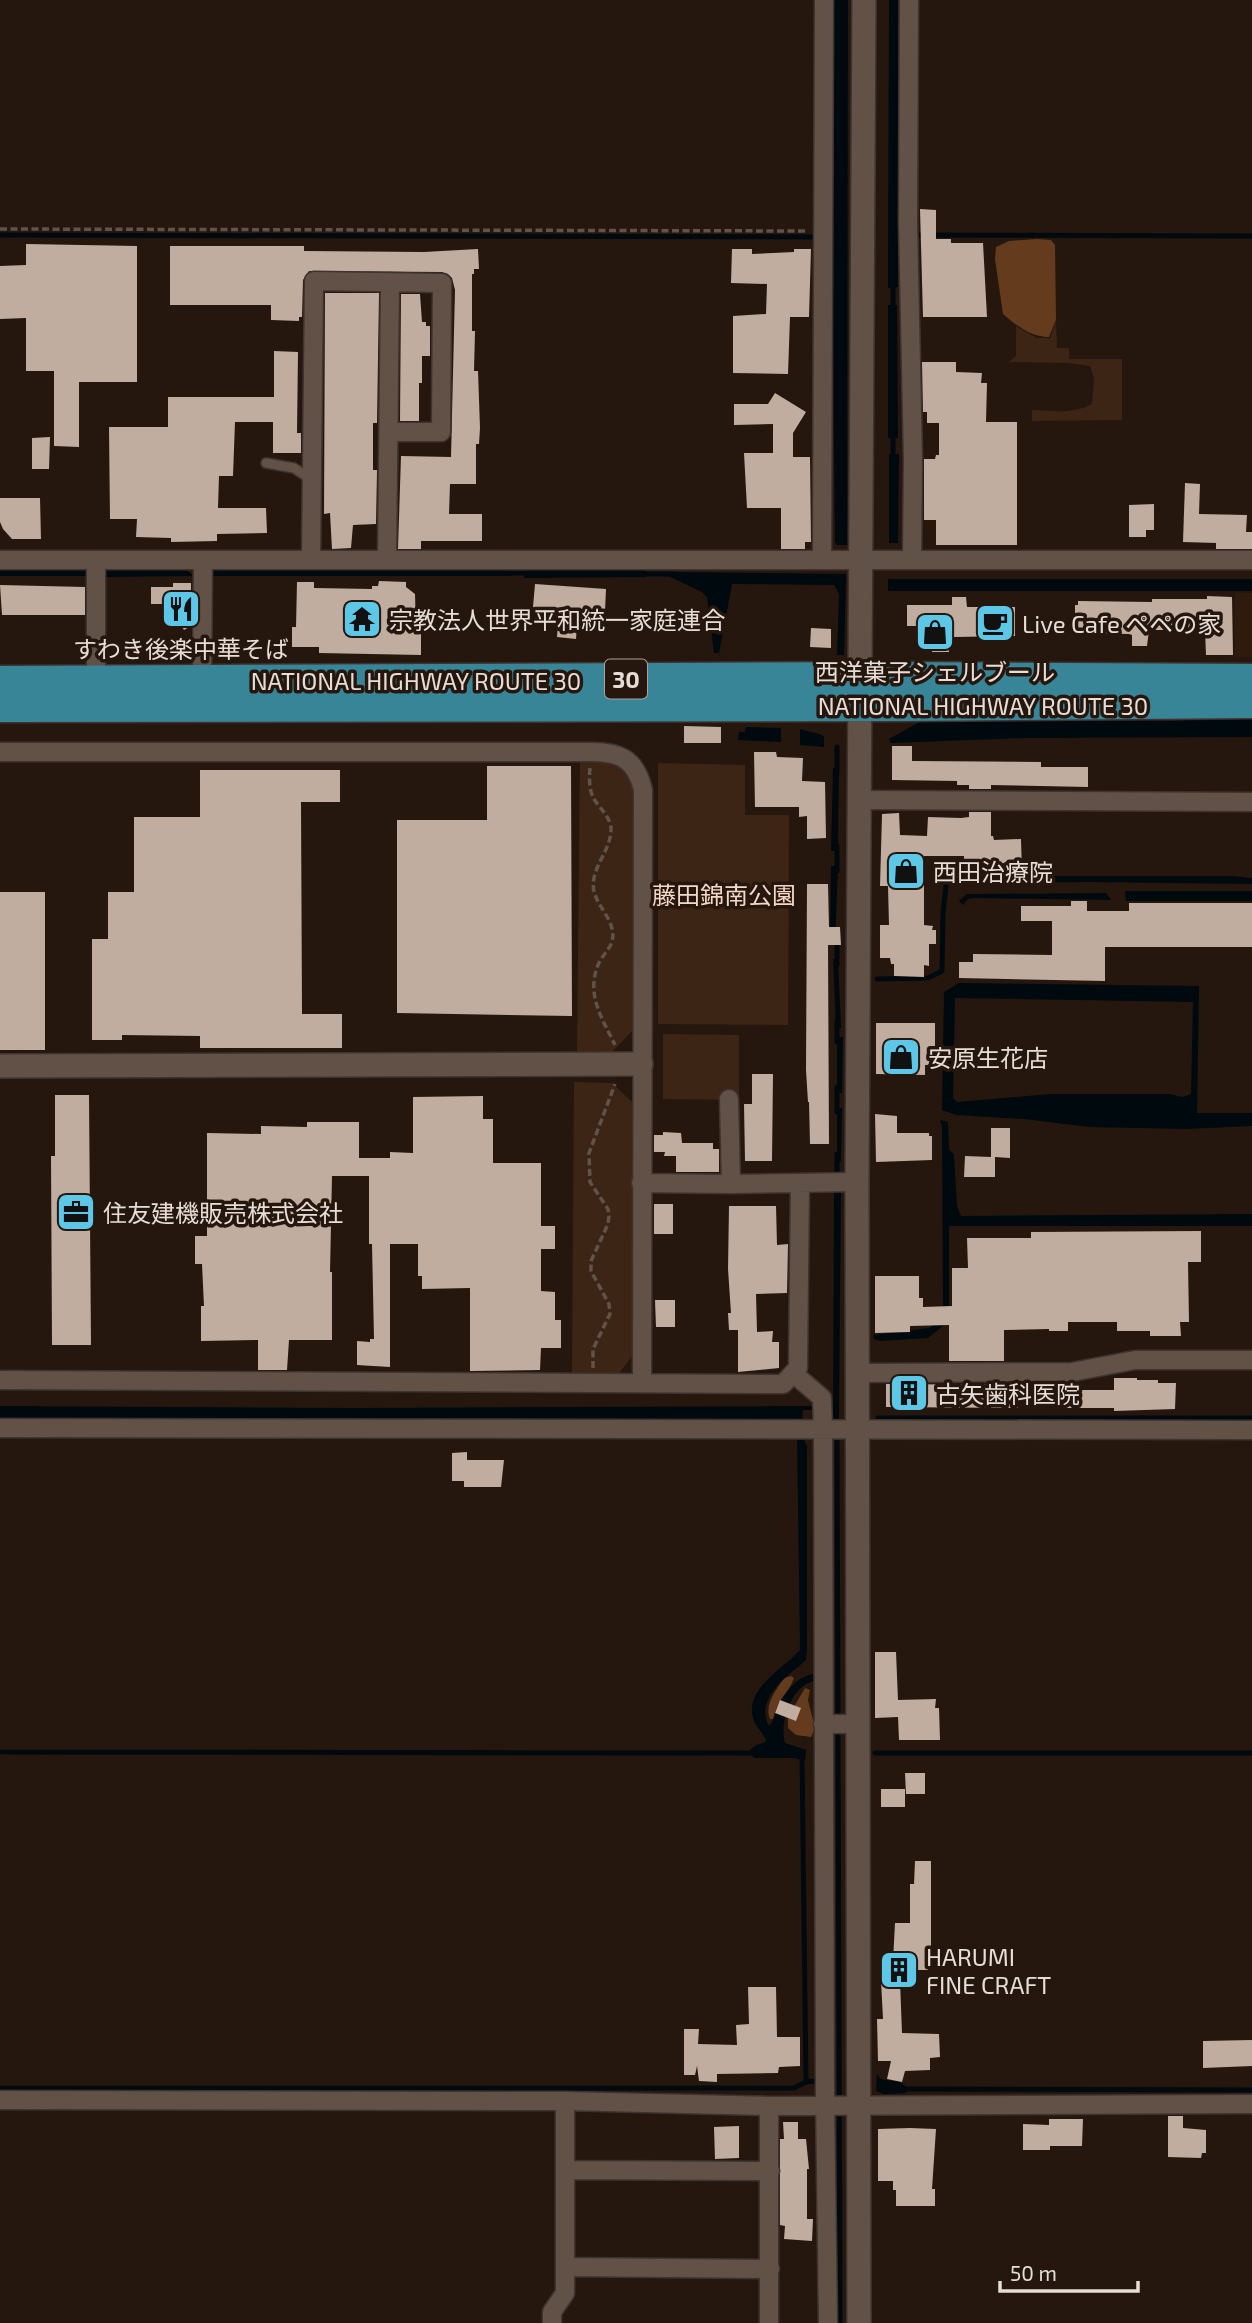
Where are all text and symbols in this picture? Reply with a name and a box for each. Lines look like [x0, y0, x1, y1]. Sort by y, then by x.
restaurant icon: すわき後楽中華そば [160, 588, 202, 630]
temple icon: 宗教法人世界平和統一家庭連合 [341, 598, 383, 640]
cafe icon: Live Cafe ペペの家 [974, 602, 1016, 644]
place label: 宗教法人世界平和統一家庭連合 [389, 605, 725, 634]
place label: Live Cafe ペペの家 [1022, 609, 1221, 638]
shop icon: 西洋菓子シェルブール [914, 611, 956, 653]
place label: すわき後楽中華そば [73, 634, 289, 663]
place label: 西洋菓子シェルブール [815, 657, 1055, 686]
road number: 30 [605, 660, 647, 698]
street label: NATIONAL HIGHWAY ROUTE 30 [251, 666, 581, 695]
street label: NATIONAL HIGHWAY ROUTE 30 [818, 691, 1148, 720]
shop icon: 西田治療院 [885, 850, 927, 892]
place label: 西田治療院 [933, 857, 1053, 886]
park label: 藤田錦南公園 [652, 880, 796, 909]
shop icon: 安原生花店 [880, 1036, 922, 1078]
place label: 安原生花店 [928, 1043, 1048, 1072]
office icon: 住友建機販売株式会社 [55, 1191, 97, 1233]
place label: 住友建機販売株式会社 [103, 1198, 343, 1227]
building icon: 古矢歯科医院 [888, 1372, 930, 1414]
place label: 古矢歯科医院 [936, 1379, 1080, 1408]
place label: HARUMI FINE CRAFT [926, 1942, 1051, 1999]
building icon: HARUMI FINE CRAFT [878, 1949, 920, 1991]
scale bar [1000, 2250, 1138, 2294]
text: 50 m [1010, 2260, 1057, 2285]

